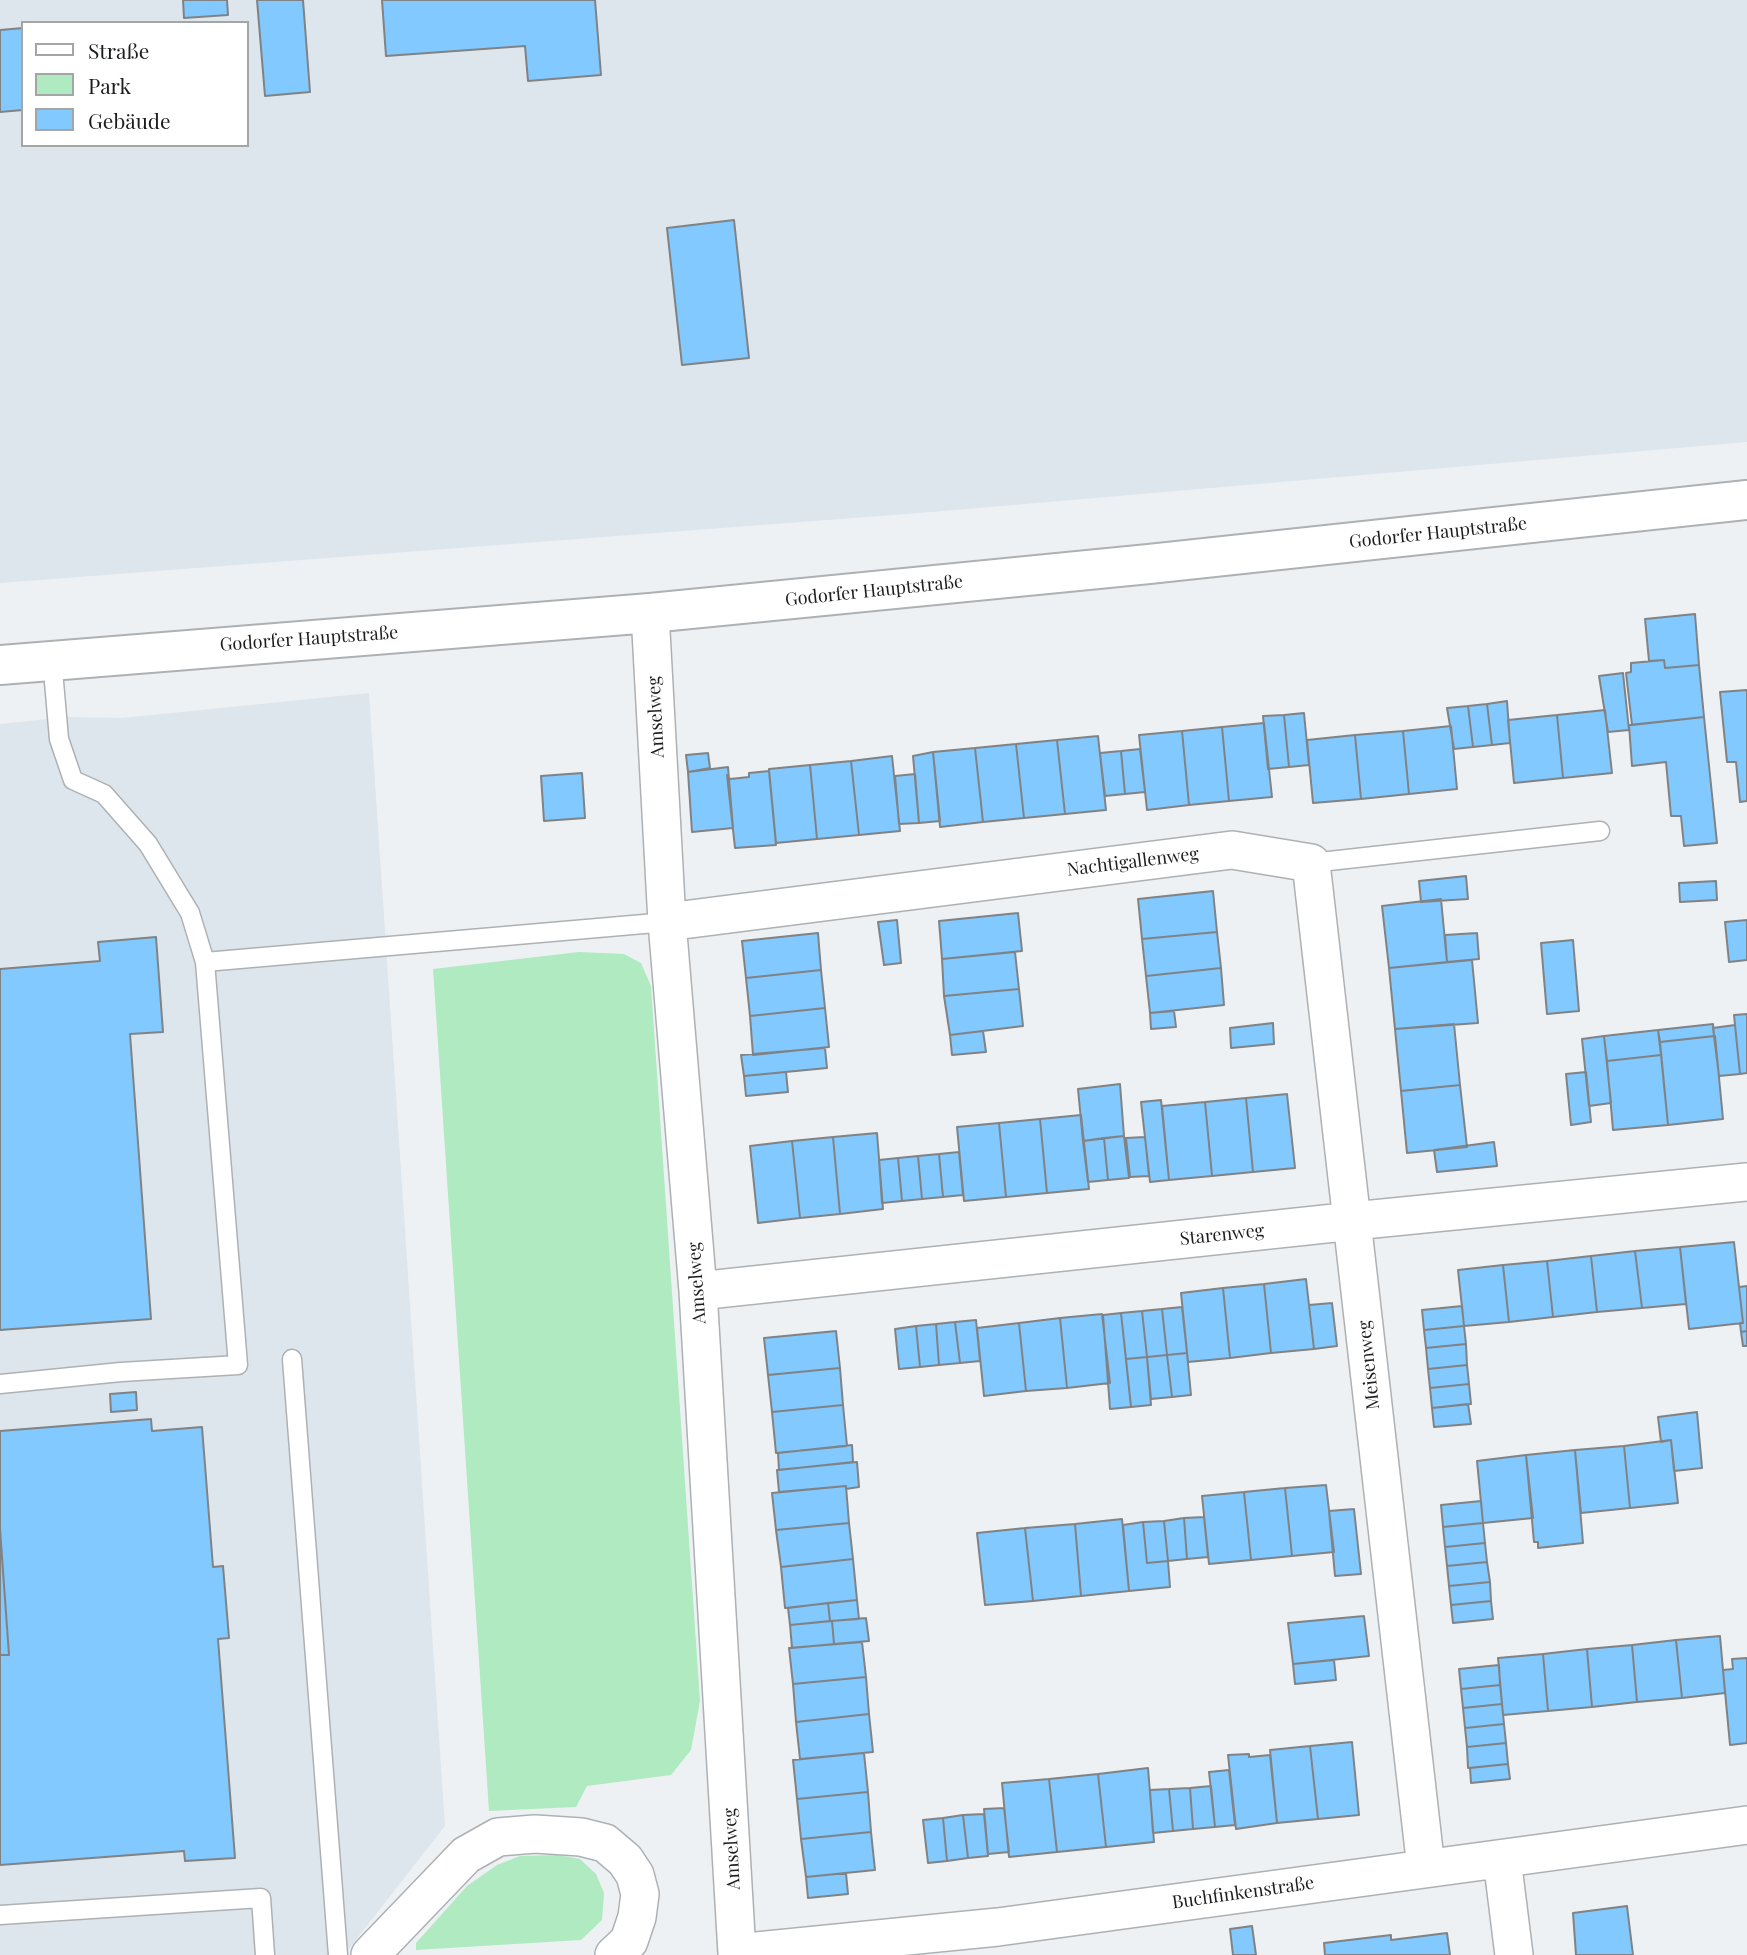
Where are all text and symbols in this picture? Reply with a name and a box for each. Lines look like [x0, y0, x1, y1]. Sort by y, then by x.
legend [21, 21, 248, 147]
text: Straße [88, 36, 149, 64]
text: Park [88, 71, 131, 99]
text: Gebäude [88, 106, 171, 134]
street label: Godorfer Hauptstraße [1348, 513, 1528, 553]
street label: Godorfer Hauptstraße [784, 571, 964, 611]
street label: Godorfer Hauptstraße [219, 622, 399, 656]
street label: Amselweg [643, 676, 669, 758]
street label: Nachtigallenweg [1066, 843, 1200, 881]
street label: Starenweg [1179, 1220, 1265, 1250]
street label: Amselweg [683, 1241, 711, 1325]
street label: Meisenweg [1354, 1319, 1384, 1411]
street label: Amselweg [719, 1808, 745, 1890]
street label: Buchfinkenstraße [1171, 1872, 1315, 1914]

